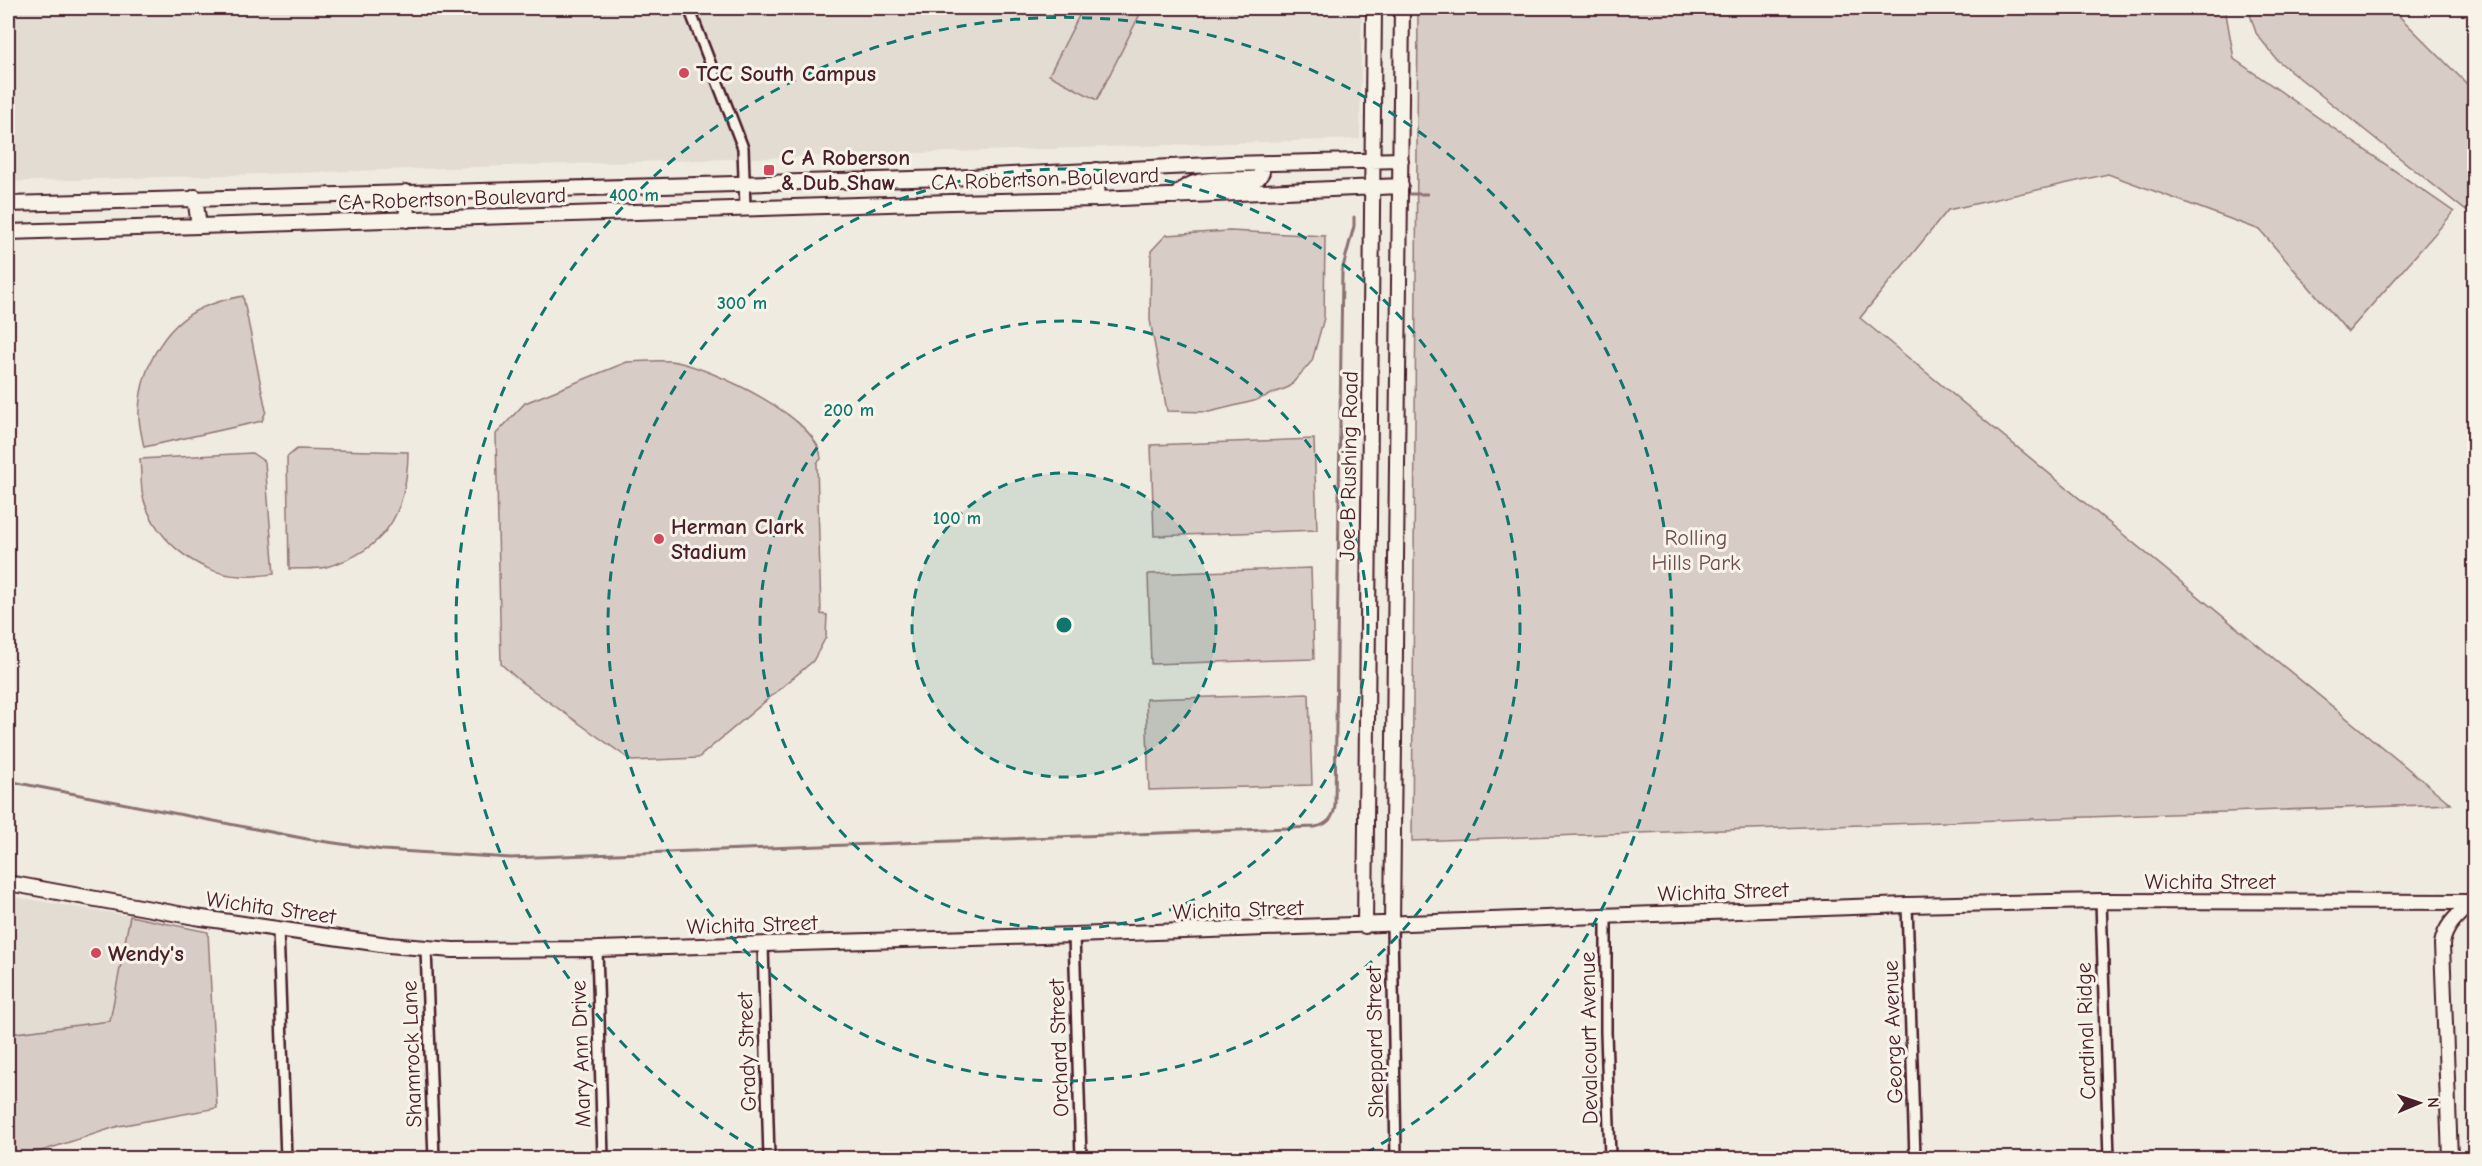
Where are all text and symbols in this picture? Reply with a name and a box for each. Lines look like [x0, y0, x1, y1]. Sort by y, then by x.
place label: TCC South Campus [696, 61, 876, 87]
marker: TCC South Campus [677, 66, 691, 80]
place label: C A Roberson & Dub Shaw [781, 145, 910, 196]
street label: CA Robertson Boulevard [930, 162, 1160, 196]
marker: C A Roberson & Dub Shaw [762, 163, 776, 177]
street label: CA Robertson Boulevard [337, 182, 567, 216]
text: 400 m [609, 185, 659, 206]
text: 300 m [717, 293, 767, 314]
street label: Joe B Rushing Road [1334, 371, 1364, 561]
text: 200 m [824, 400, 874, 421]
text: 100 m [933, 508, 981, 529]
place label: Herman Clark Stadium [671, 514, 804, 565]
park label: Rolling Hills Park [1651, 525, 1741, 576]
marker: Herman Clark Stadium [652, 532, 666, 546]
centre of rings [1054, 615, 1074, 635]
street label: Wichita Street [2145, 869, 2276, 895]
street label: Wichita Street [1657, 877, 1790, 907]
street label: Wichita Street [204, 886, 338, 930]
street label: Wichita Street [1172, 895, 1305, 925]
street label: Wichita Street [686, 910, 819, 940]
place label: Wendy's [108, 941, 184, 967]
marker: Wendy's [89, 946, 103, 960]
street label: Devalcourt Avenue [1574, 951, 1604, 1125]
street label: George Avenue [1878, 960, 1908, 1104]
street label: Cardinal Ridge [2071, 962, 2101, 1100]
street label: Sheppard Street [1361, 965, 1389, 1118]
street label: Orchard Street [1044, 978, 1074, 1117]
street label: Shamrock Lane [396, 980, 428, 1128]
street label: Mary Ann Drive [565, 980, 597, 1128]
street label: Grady Street [732, 991, 762, 1112]
north arrow [2389, 1073, 2449, 1133]
text: N [2424, 1097, 2442, 1108]

